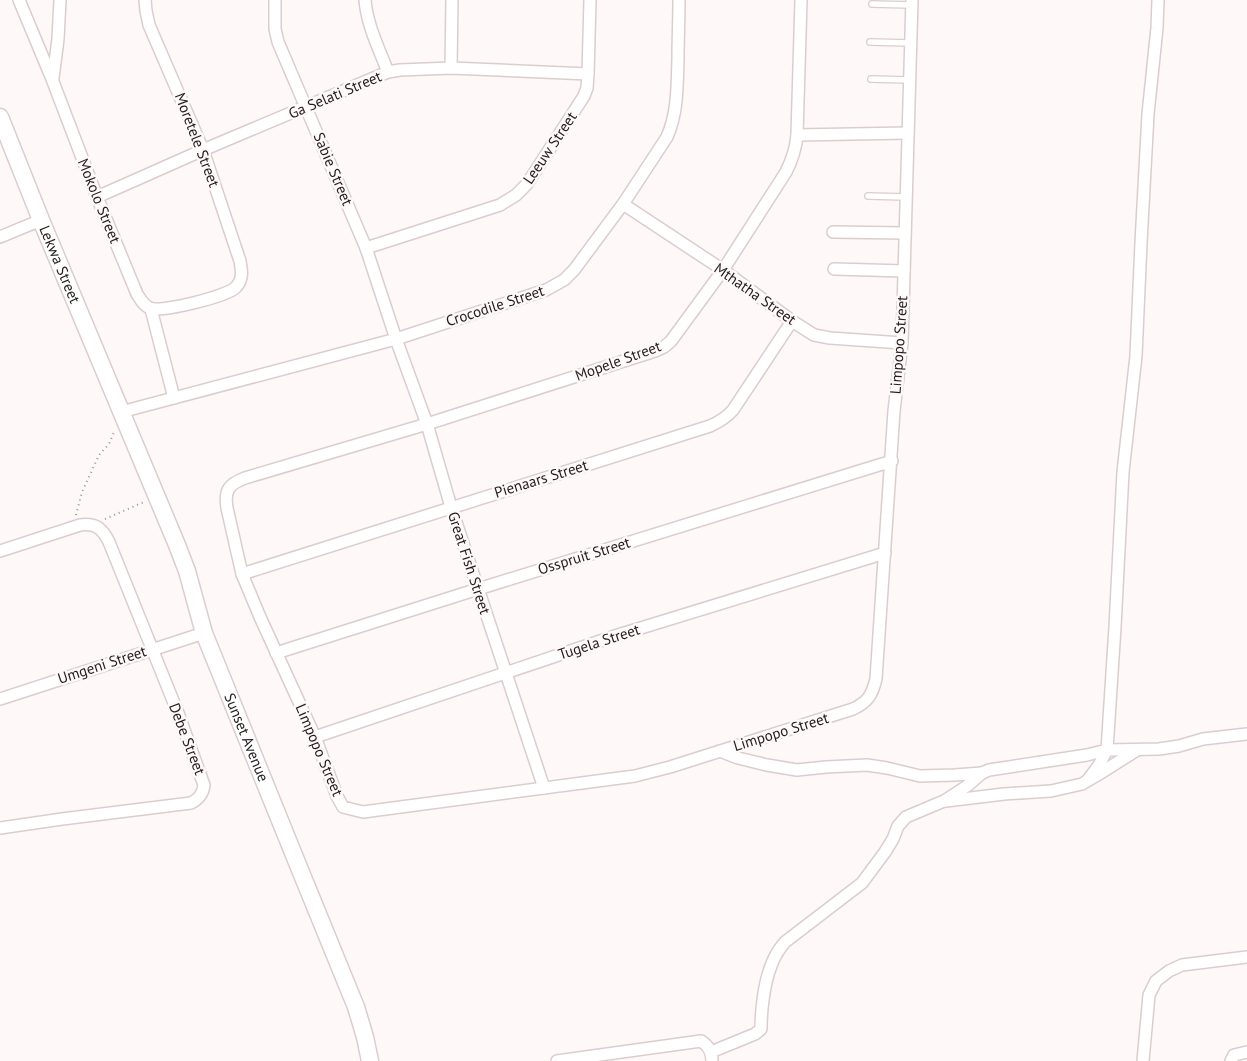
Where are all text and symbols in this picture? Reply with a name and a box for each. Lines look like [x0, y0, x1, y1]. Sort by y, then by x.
street label: Ga Selati Street [285, 66, 384, 123]
street label: Moretele Street [171, 90, 224, 190]
street label: Leeuw Street [518, 108, 581, 187]
street label: Sabie Street [310, 129, 357, 208]
street label: Mokolo Street [74, 156, 125, 246]
street label: Lekwa Street [35, 222, 85, 306]
street label: Mthatha Street [711, 258, 800, 329]
street label: Crocodile Street [443, 281, 546, 330]
street label: Limpopo Street [886, 295, 911, 395]
street label: Mopele Street [572, 336, 663, 385]
street label: Pienaars Street [492, 455, 590, 502]
street label: Great Fish Street [444, 509, 495, 617]
street label: Osspruit Street [535, 532, 632, 579]
street label: Tugela Street [556, 619, 642, 664]
street label: Umgeni Street [55, 641, 149, 688]
street label: Sunset Avenue [220, 690, 273, 784]
street label: Debe Street [165, 700, 210, 777]
street label: Limpopo Street [291, 701, 347, 799]
street label: Limpopo Street [731, 708, 831, 755]

